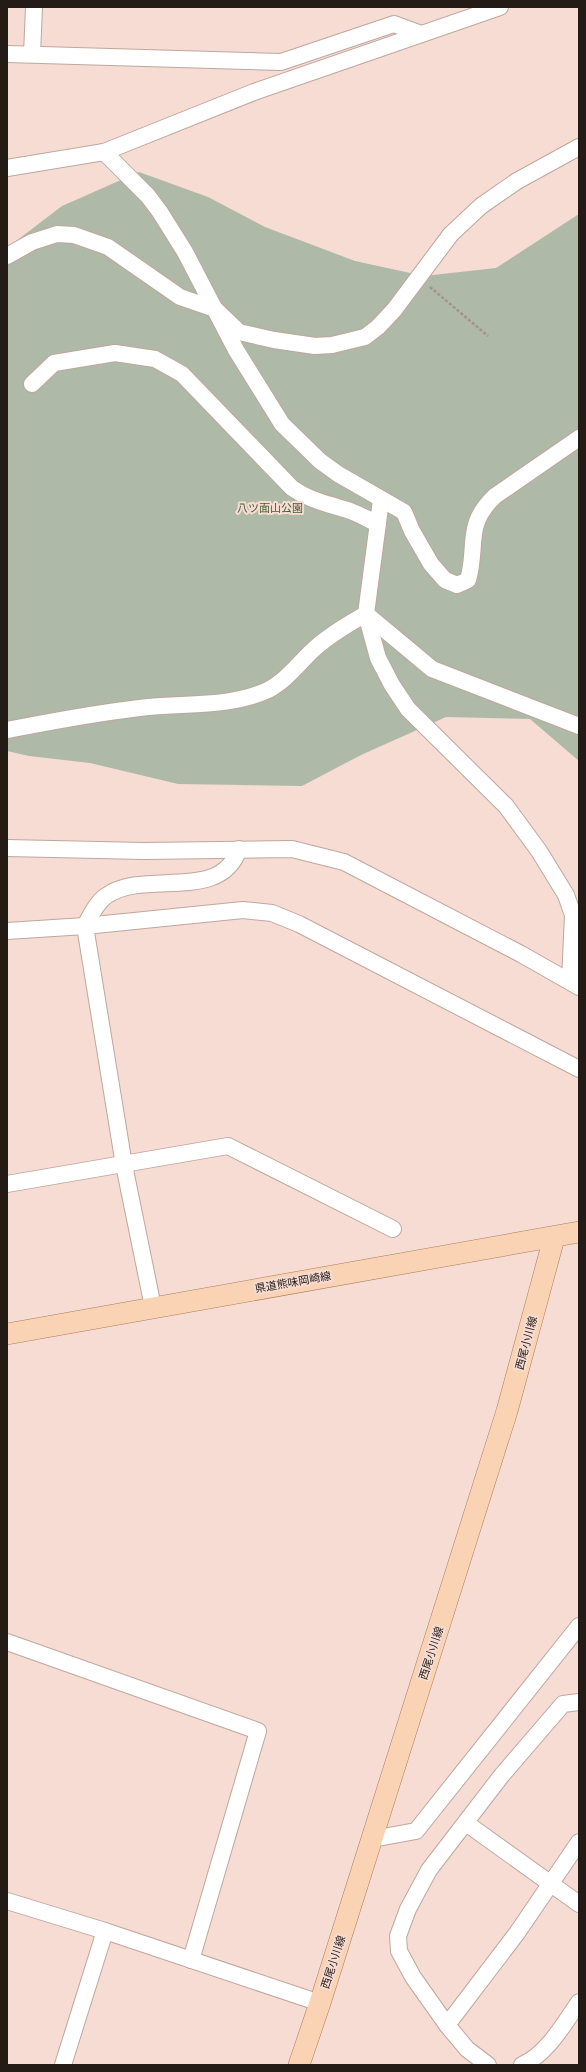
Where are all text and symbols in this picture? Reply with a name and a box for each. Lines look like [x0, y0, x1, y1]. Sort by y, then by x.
park label: 八ツ面山公園 [237, 500, 303, 516]
street label: 県道熊味岡崎線 [254, 1267, 332, 1297]
street label: 西尾小川線 [511, 1314, 541, 1372]
street label: 西尾小川線 [415, 1624, 447, 1682]
street label: 西尾小川線 [317, 1933, 349, 1991]

